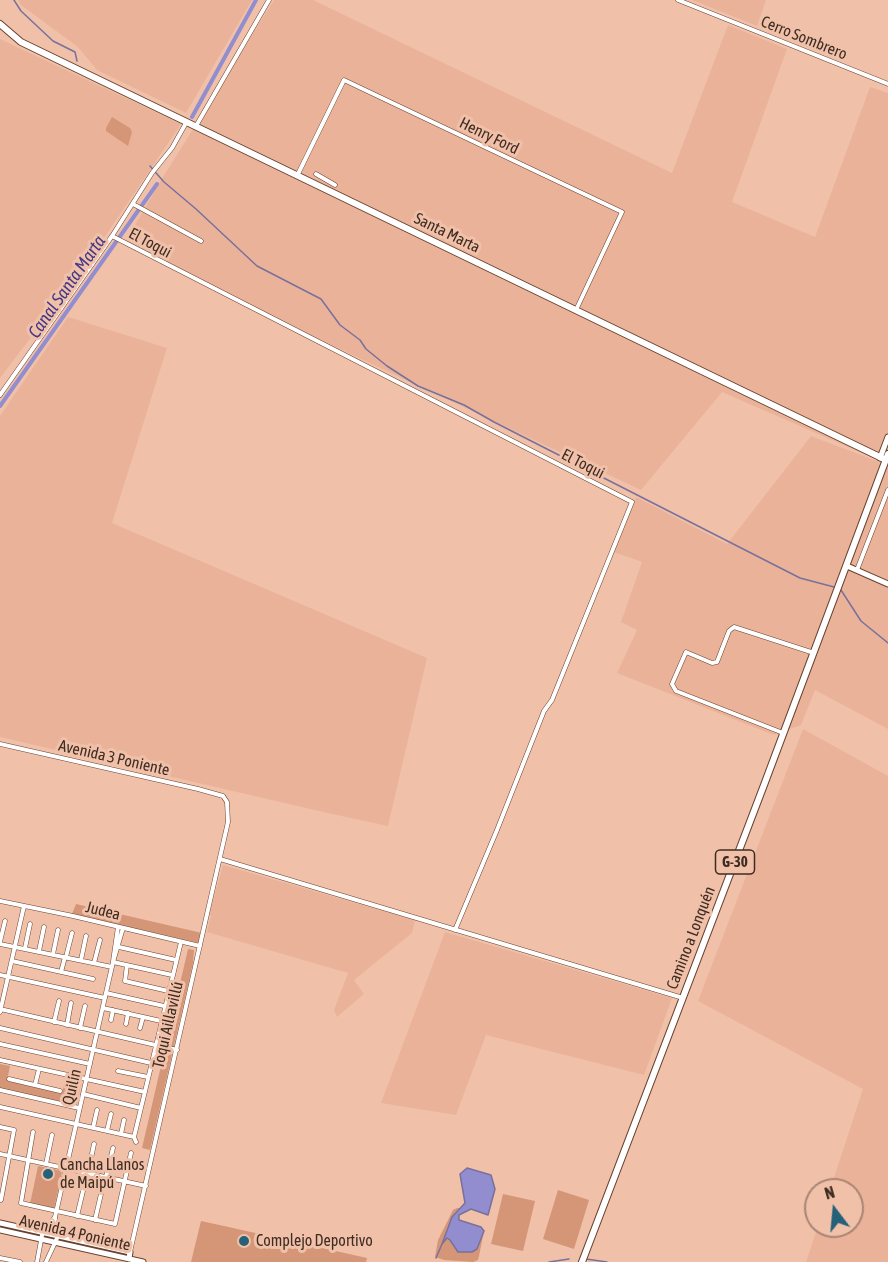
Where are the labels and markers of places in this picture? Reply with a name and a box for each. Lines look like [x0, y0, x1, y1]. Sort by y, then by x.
place label: Cancha Llanos de Maipú [60, 1155, 145, 1193]
marker: Cancha Llanos de Maipú [41, 1167, 55, 1181]
place label: Complejo Deportivo [256, 1231, 373, 1251]
marker: Complejo Deportivo [237, 1234, 251, 1248]

